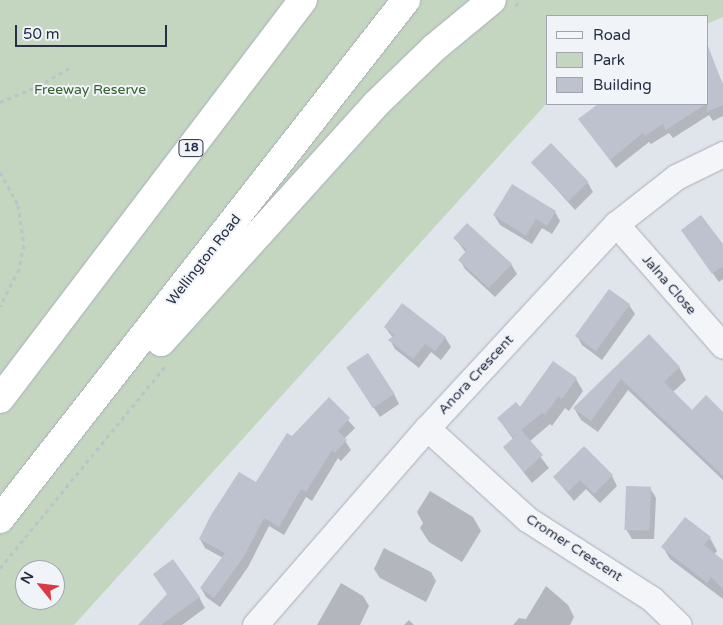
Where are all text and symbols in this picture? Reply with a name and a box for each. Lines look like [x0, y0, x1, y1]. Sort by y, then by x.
scale bar [18, 15, 170, 47]
legend [546, 15, 708, 105]
text: 50 m [23, 25, 60, 43]
text: Road [593, 26, 631, 44]
text: Park [593, 51, 625, 69]
text: Building [593, 76, 652, 94]
park label: Freeway Reserve [34, 82, 146, 98]
road number: 18 [177, 138, 205, 158]
street label: Wellington Road [163, 211, 245, 309]
street label: Jalna Close [638, 251, 700, 319]
street label: Anora Crescent [435, 332, 517, 418]
street label: Cromer Crescent [523, 511, 625, 585]
north arrow [15, 560, 65, 610]
text: N [17, 569, 37, 587]

